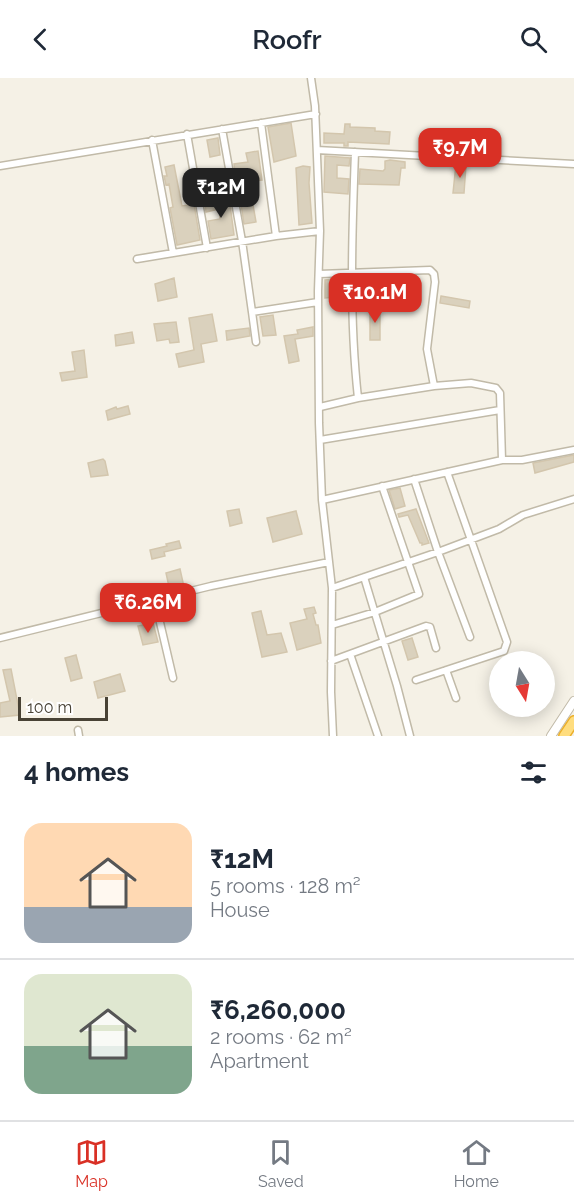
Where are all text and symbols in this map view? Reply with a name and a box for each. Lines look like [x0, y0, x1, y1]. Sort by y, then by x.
icon: back [24, 23, 57, 56]
icon: search [517, 23, 550, 56]
text: Roofr [252, 24, 322, 55]
pin: ₹9.7M [418, 128, 502, 179]
text: ₹9.7M [432, 135, 488, 159]
pin: ₹12M [185, 168, 257, 219]
text: ₹12M [196, 175, 246, 199]
pin: ₹10.1M [326, 273, 424, 324]
text: ₹10.1M [343, 280, 407, 304]
pin: ₹6.26M [99, 583, 197, 634]
text: ₹6.26M [114, 590, 182, 614]
north arrow [489, 651, 555, 717]
map controls [489, 651, 555, 717]
scale bar [18, 694, 108, 722]
text: 100 m [27, 698, 72, 717]
icon: filters [517, 756, 550, 789]
text: 4 homes [24, 757, 129, 787]
text: ₹12M [210, 844, 274, 874]
icon: home [72, 847, 144, 919]
text: 5 rooms · 128 m² [210, 874, 361, 898]
text: House [210, 898, 270, 922]
text: ₹6,260,000 [210, 995, 346, 1025]
icon: home [72, 998, 144, 1070]
text: 2 rooms · 62 m² [210, 1025, 352, 1049]
text: Apartment [210, 1049, 309, 1073]
tab: Map [75, 1136, 108, 1191]
tab: Saved [258, 1136, 304, 1191]
tab: Home [454, 1136, 499, 1191]

